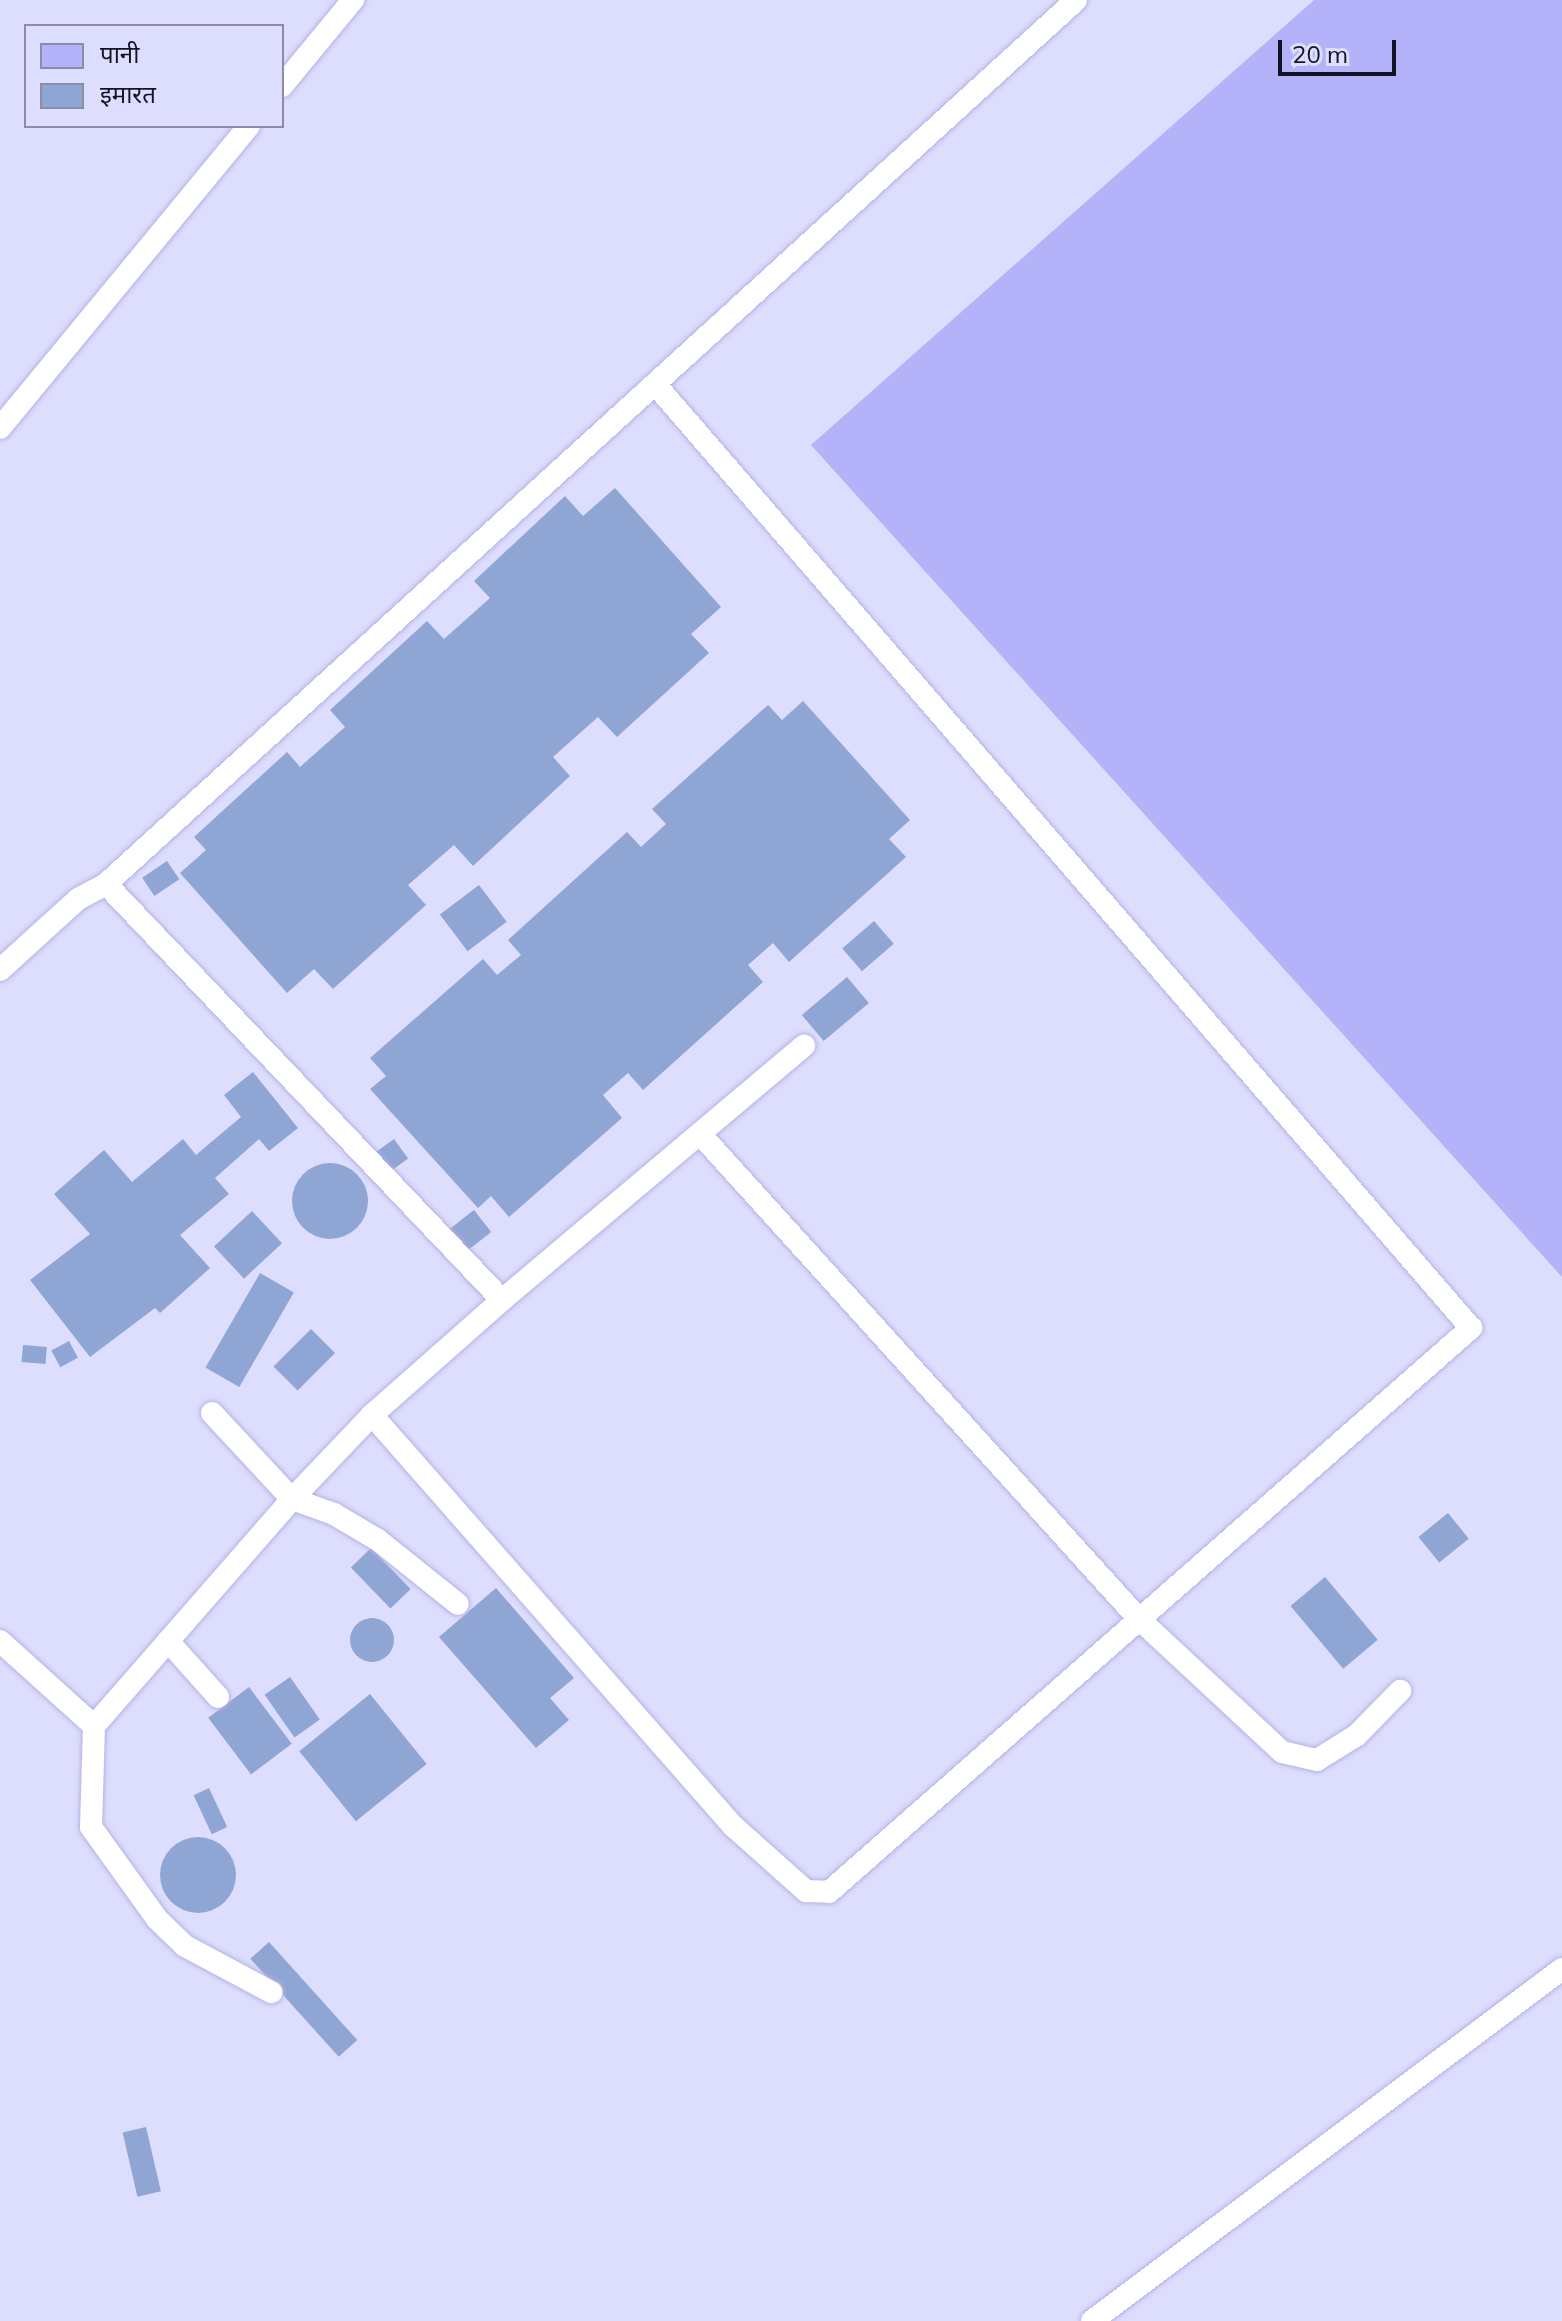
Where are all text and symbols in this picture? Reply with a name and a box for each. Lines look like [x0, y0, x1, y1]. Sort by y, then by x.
legend [24, 24, 284, 128]
scale bar [1282, 24, 1400, 74]
text: पानी [100, 39, 139, 69]
text: 20 m [1292, 39, 1348, 69]
text: इमारत [100, 79, 156, 109]

